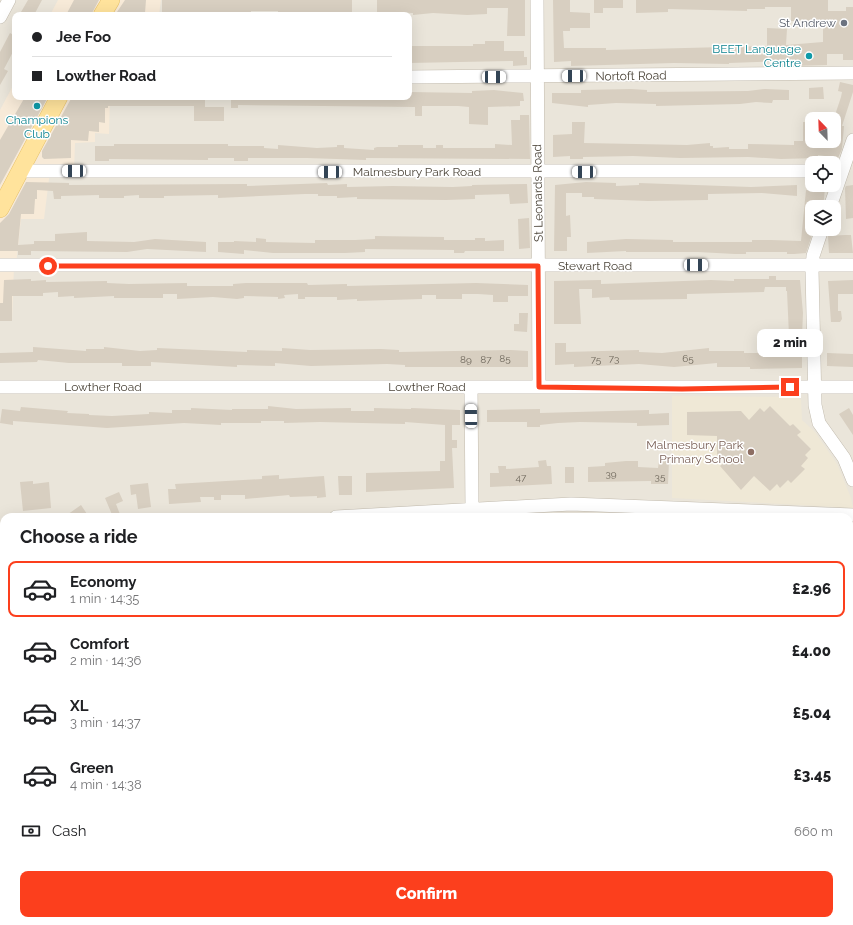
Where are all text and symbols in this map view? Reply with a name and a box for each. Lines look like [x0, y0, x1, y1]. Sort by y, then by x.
place label: St Andrew [779, 16, 836, 30]
marker: St Andrew [839, 18, 849, 28]
text: Jee Foo [56, 28, 111, 46]
place label: BEET Language Centre [712, 42, 801, 70]
marker: BEET Language Centre [804, 51, 814, 61]
text: Lowther Road [56, 67, 156, 85]
street label: Nortoft Road [595, 68, 667, 84]
car [562, 70, 586, 82]
car [482, 71, 506, 83]
marker: Champions Club [32, 101, 42, 111]
north arrow [805, 112, 841, 148]
map controls [805, 112, 841, 236]
place label: Champions Club [6, 113, 69, 141]
street label: St Leonards Road [530, 144, 546, 242]
button: locate [805, 156, 841, 192]
car [62, 165, 86, 177]
street label: Malmesbury Park Road [353, 165, 481, 179]
car [318, 166, 342, 178]
car [572, 166, 596, 178]
button: layers [805, 200, 841, 236]
route start [39, 257, 57, 275]
street label: Stewart Road [558, 259, 632, 273]
car [684, 259, 708, 271]
callout: 2 min [757, 329, 823, 357]
text: 2 min [773, 335, 807, 350]
house number: 85 [499, 353, 511, 364]
house number: 73 [609, 353, 619, 364]
house number: 65 [682, 353, 694, 364]
house number: 89 [460, 354, 472, 365]
house number: 87 [480, 354, 492, 365]
house number: 75 [591, 354, 602, 365]
route end [781, 378, 799, 396]
street label: Lowther Road [64, 380, 142, 394]
street label: Lowther Road [388, 380, 466, 394]
car [465, 404, 477, 428]
place label: Malmesbury Park Primary School [646, 438, 744, 466]
marker: Malmesbury Park Primary School [746, 447, 756, 457]
house number: 39 [605, 468, 617, 479]
house number: 35 [655, 471, 666, 482]
house number: 47 [516, 472, 527, 483]
text: Choose a ride [20, 526, 138, 547]
icon: car [22, 571, 58, 607]
text: Economy [70, 573, 137, 591]
text: £2.96 [792, 580, 831, 598]
text: 1 min · 14:35 [70, 591, 139, 606]
icon: car [22, 633, 58, 669]
text: Comfort [70, 635, 129, 653]
text: £4.00 [792, 642, 831, 660]
text: 2 min · 14:36 [70, 653, 141, 668]
icon: car [22, 695, 58, 731]
text: XL [70, 697, 88, 715]
text: £5.04 [793, 704, 831, 722]
text: 3 min · 14:37 [70, 715, 141, 730]
icon: car [22, 757, 58, 793]
text: Green [70, 759, 114, 777]
text: £3.45 [793, 766, 831, 784]
text: 4 min · 14:38 [70, 777, 142, 792]
icon: cash [20, 820, 42, 842]
text: Cash [52, 822, 86, 840]
text: 660 m [794, 824, 833, 839]
button: Confirm [20, 871, 833, 917]

